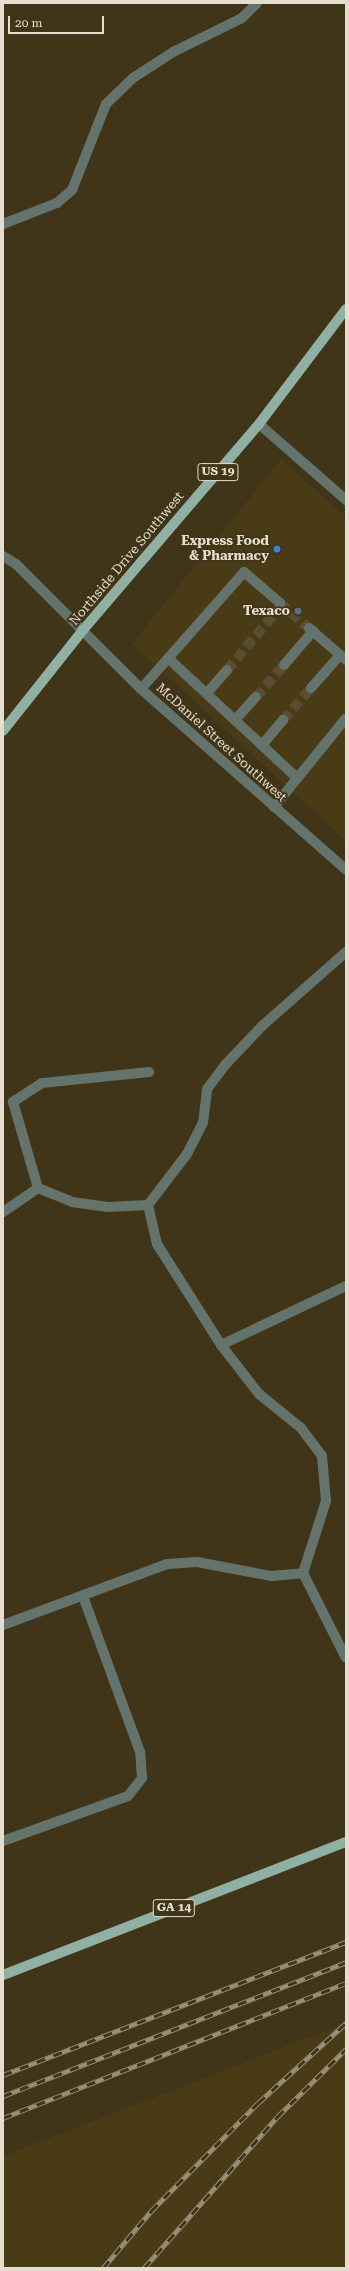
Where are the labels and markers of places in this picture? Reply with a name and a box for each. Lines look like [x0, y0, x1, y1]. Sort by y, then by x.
place label: Express Food & Pharmacy [181, 534, 269, 565]
marker: Express Food & Pharmacy [272, 544, 282, 554]
place label: Texaco [243, 603, 290, 619]
marker: Texaco [293, 606, 303, 616]

